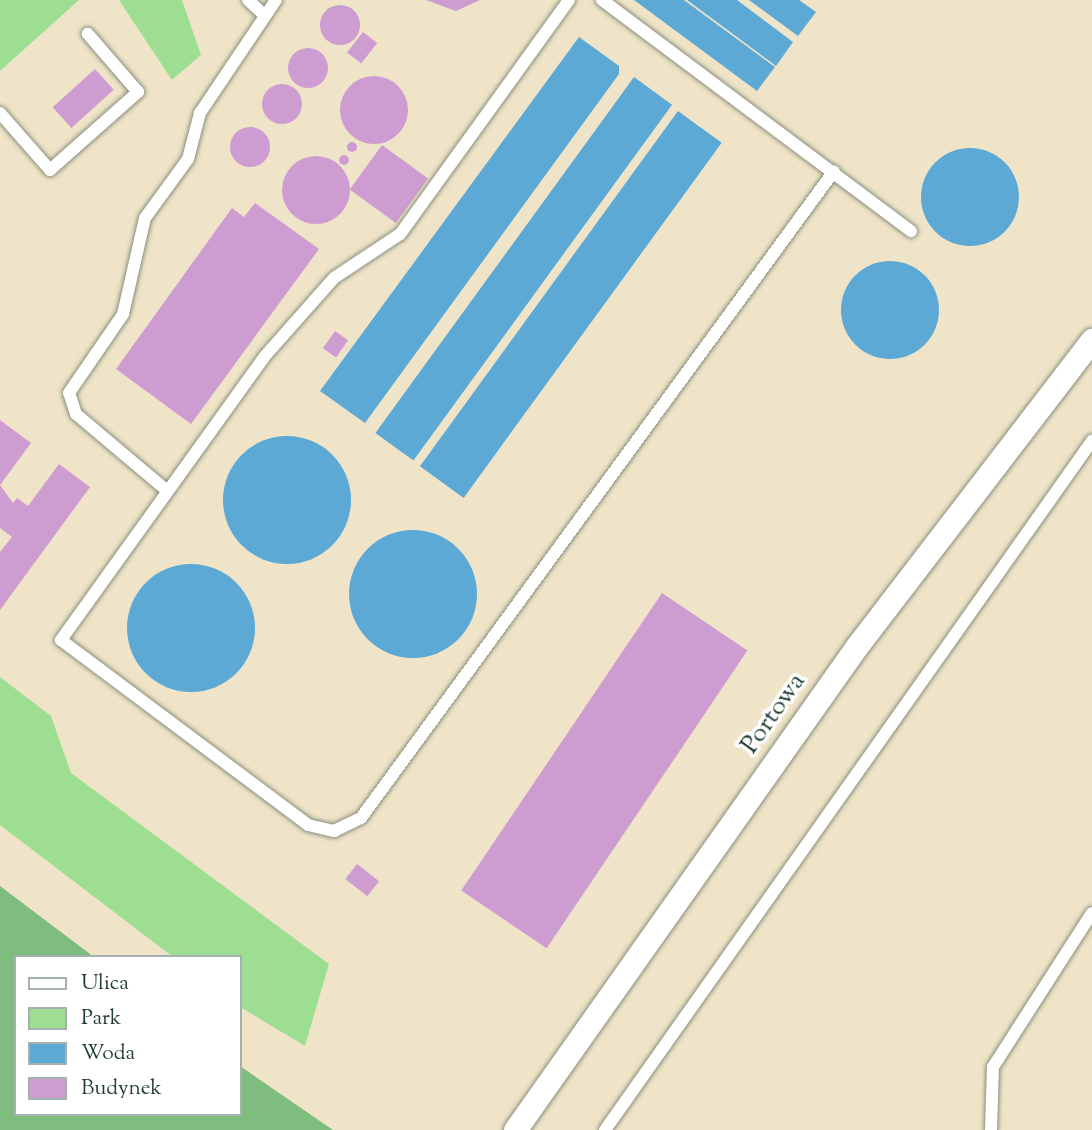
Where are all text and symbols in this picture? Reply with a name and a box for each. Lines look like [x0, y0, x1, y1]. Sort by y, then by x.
street label: Portowa [735, 668, 813, 760]
legend [14, 955, 242, 1116]
text: Ulica [81, 969, 129, 999]
text: Park [81, 1004, 121, 1034]
text: Woda [81, 1039, 135, 1069]
text: Budynek [81, 1074, 162, 1104]

